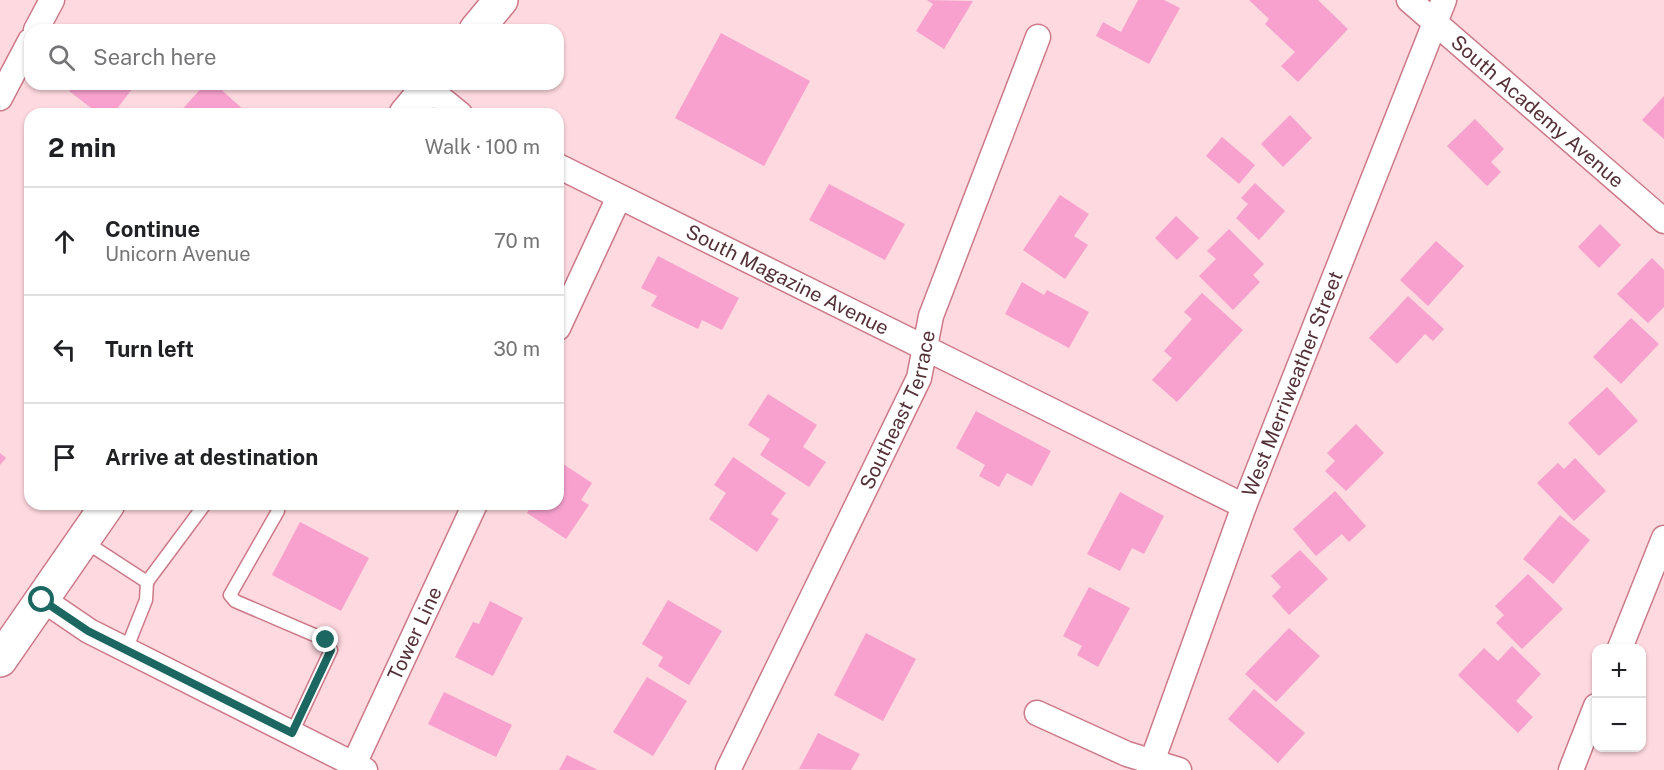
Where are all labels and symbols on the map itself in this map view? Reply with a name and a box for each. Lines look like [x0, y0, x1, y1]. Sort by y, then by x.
street label: South Academy Avenue [1446, 30, 1629, 193]
street label: South Magazine Avenue [682, 219, 893, 340]
street label: West Merriweather Street [1237, 267, 1348, 500]
street label: Southeast Terrace [855, 328, 940, 493]
street label: Tower Line [383, 583, 447, 684]
route start [28, 586, 54, 612]
route end [312, 626, 338, 652]

